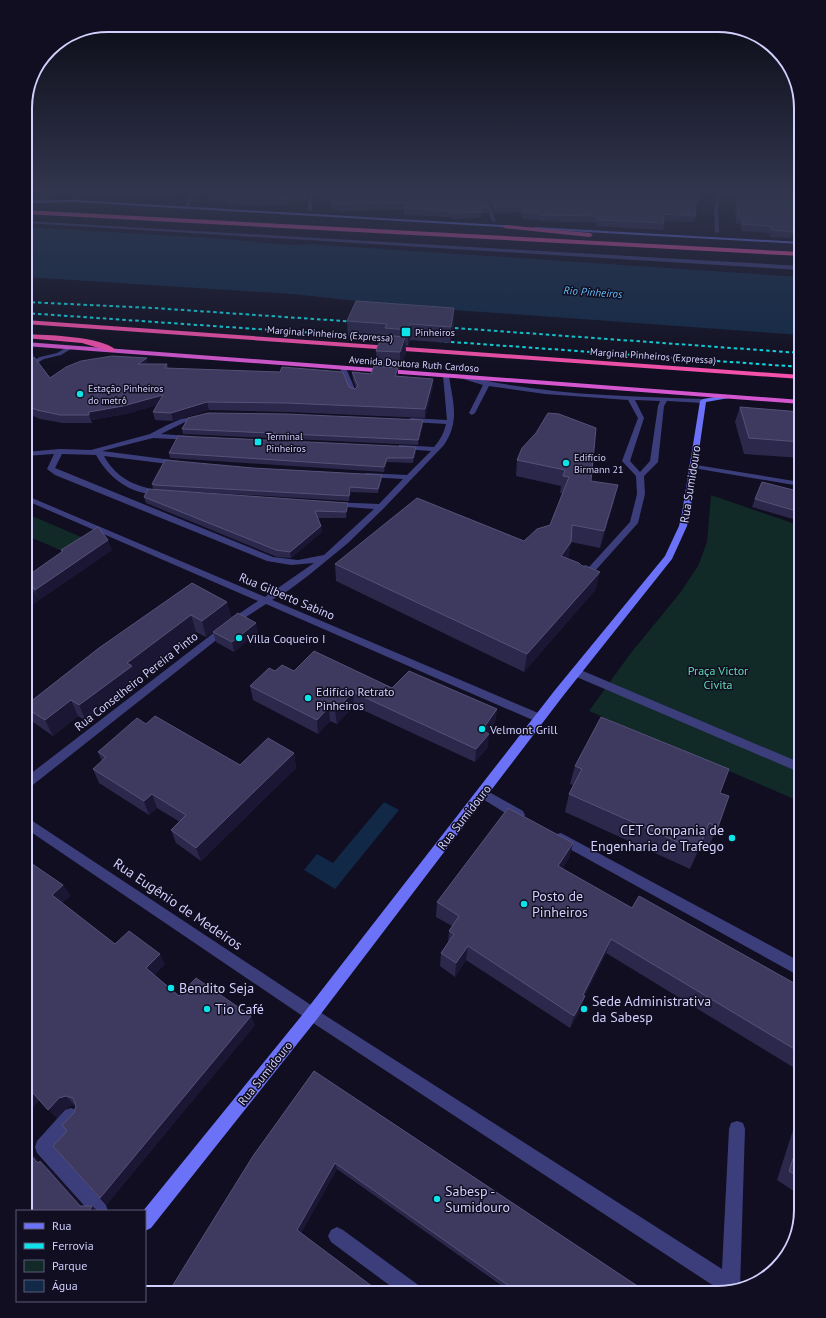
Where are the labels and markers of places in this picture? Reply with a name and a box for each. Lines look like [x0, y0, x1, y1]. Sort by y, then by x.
marker: Pinheiros [400, 326, 412, 338]
place label: Pinheiros [415, 326, 455, 339]
place label: Estação Pinheiros do metrô [88, 382, 163, 407]
marker: Estação Pinheiros do metrô [75, 389, 85, 399]
place label: Terminal Pinheiros [266, 430, 306, 455]
marker: Terminal Pinheiros [253, 437, 263, 447]
place label: Edifício Birmann 21 [574, 451, 624, 476]
marker: Edifício Birmann 21 [561, 458, 571, 468]
place label: Villa Coqueiro I [246, 631, 326, 646]
marker: Villa Coqueiro I [234, 633, 244, 643]
place label: Edifício Retrato Pinheiros [316, 684, 395, 713]
marker: Edifício Retrato Pinheiros [303, 693, 313, 703]
place label: Velmont Grill [489, 722, 558, 737]
marker: Velmont Grill [477, 724, 487, 734]
place label: CET Compania de Engenharia de Trafego [591, 821, 724, 855]
marker: CET Compania de Engenharia de Trafego [727, 833, 737, 843]
place label: Posto de Pinheiros [532, 887, 588, 921]
marker: Posto de Pinheiros [519, 899, 529, 909]
place label: Bendito Seja [179, 979, 254, 997]
marker: Bendito Seja [166, 983, 176, 993]
place label: Sede Administrativa da Sabesp [592, 992, 711, 1026]
place label: Tio Café [215, 1000, 264, 1018]
marker: Tio Café [202, 1004, 212, 1014]
marker: Sede Administrativa da Sabesp [579, 1004, 589, 1014]
place label: Sabesp - Sumidouro [445, 1182, 510, 1216]
marker: Sabesp - Sumidouro [432, 1194, 442, 1204]

